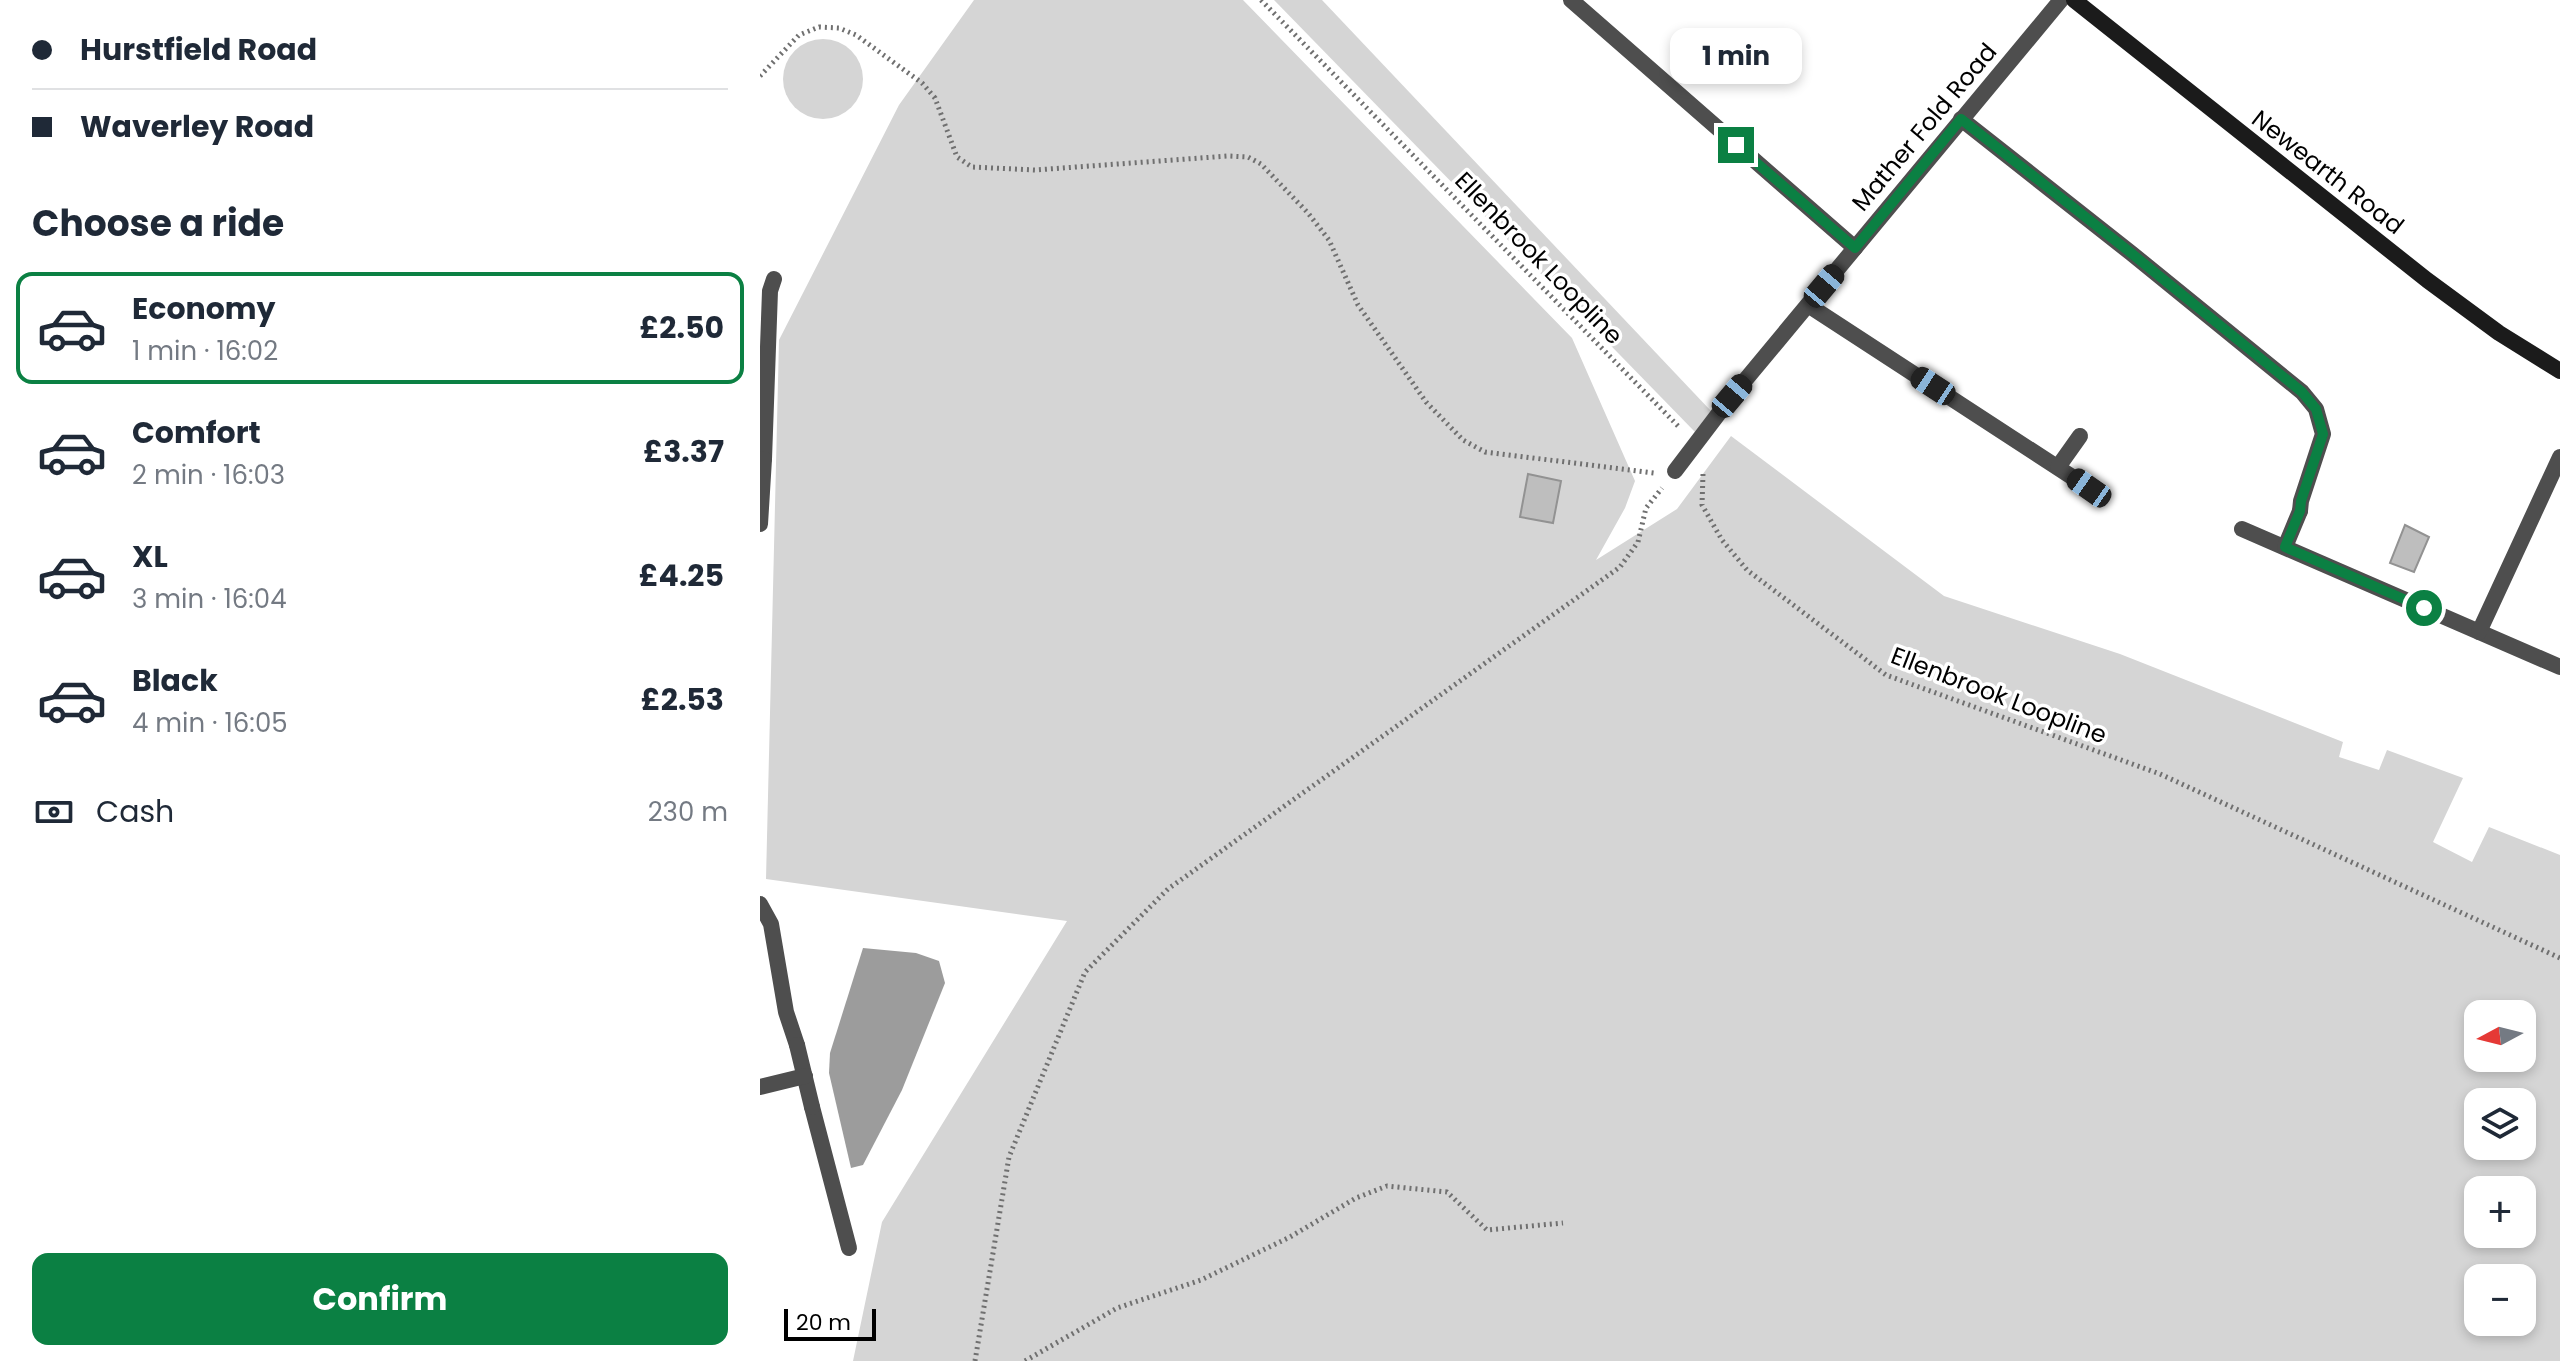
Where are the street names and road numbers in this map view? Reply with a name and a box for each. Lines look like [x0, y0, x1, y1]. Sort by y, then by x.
street label: Mather Fold Road [1844, 36, 2004, 218]
street label: Newearth Road [2245, 102, 2411, 242]
street label: Ellenbrook Loopline [1448, 164, 1630, 352]
street label: Ellenbrook Loopline [1886, 639, 2112, 751]

